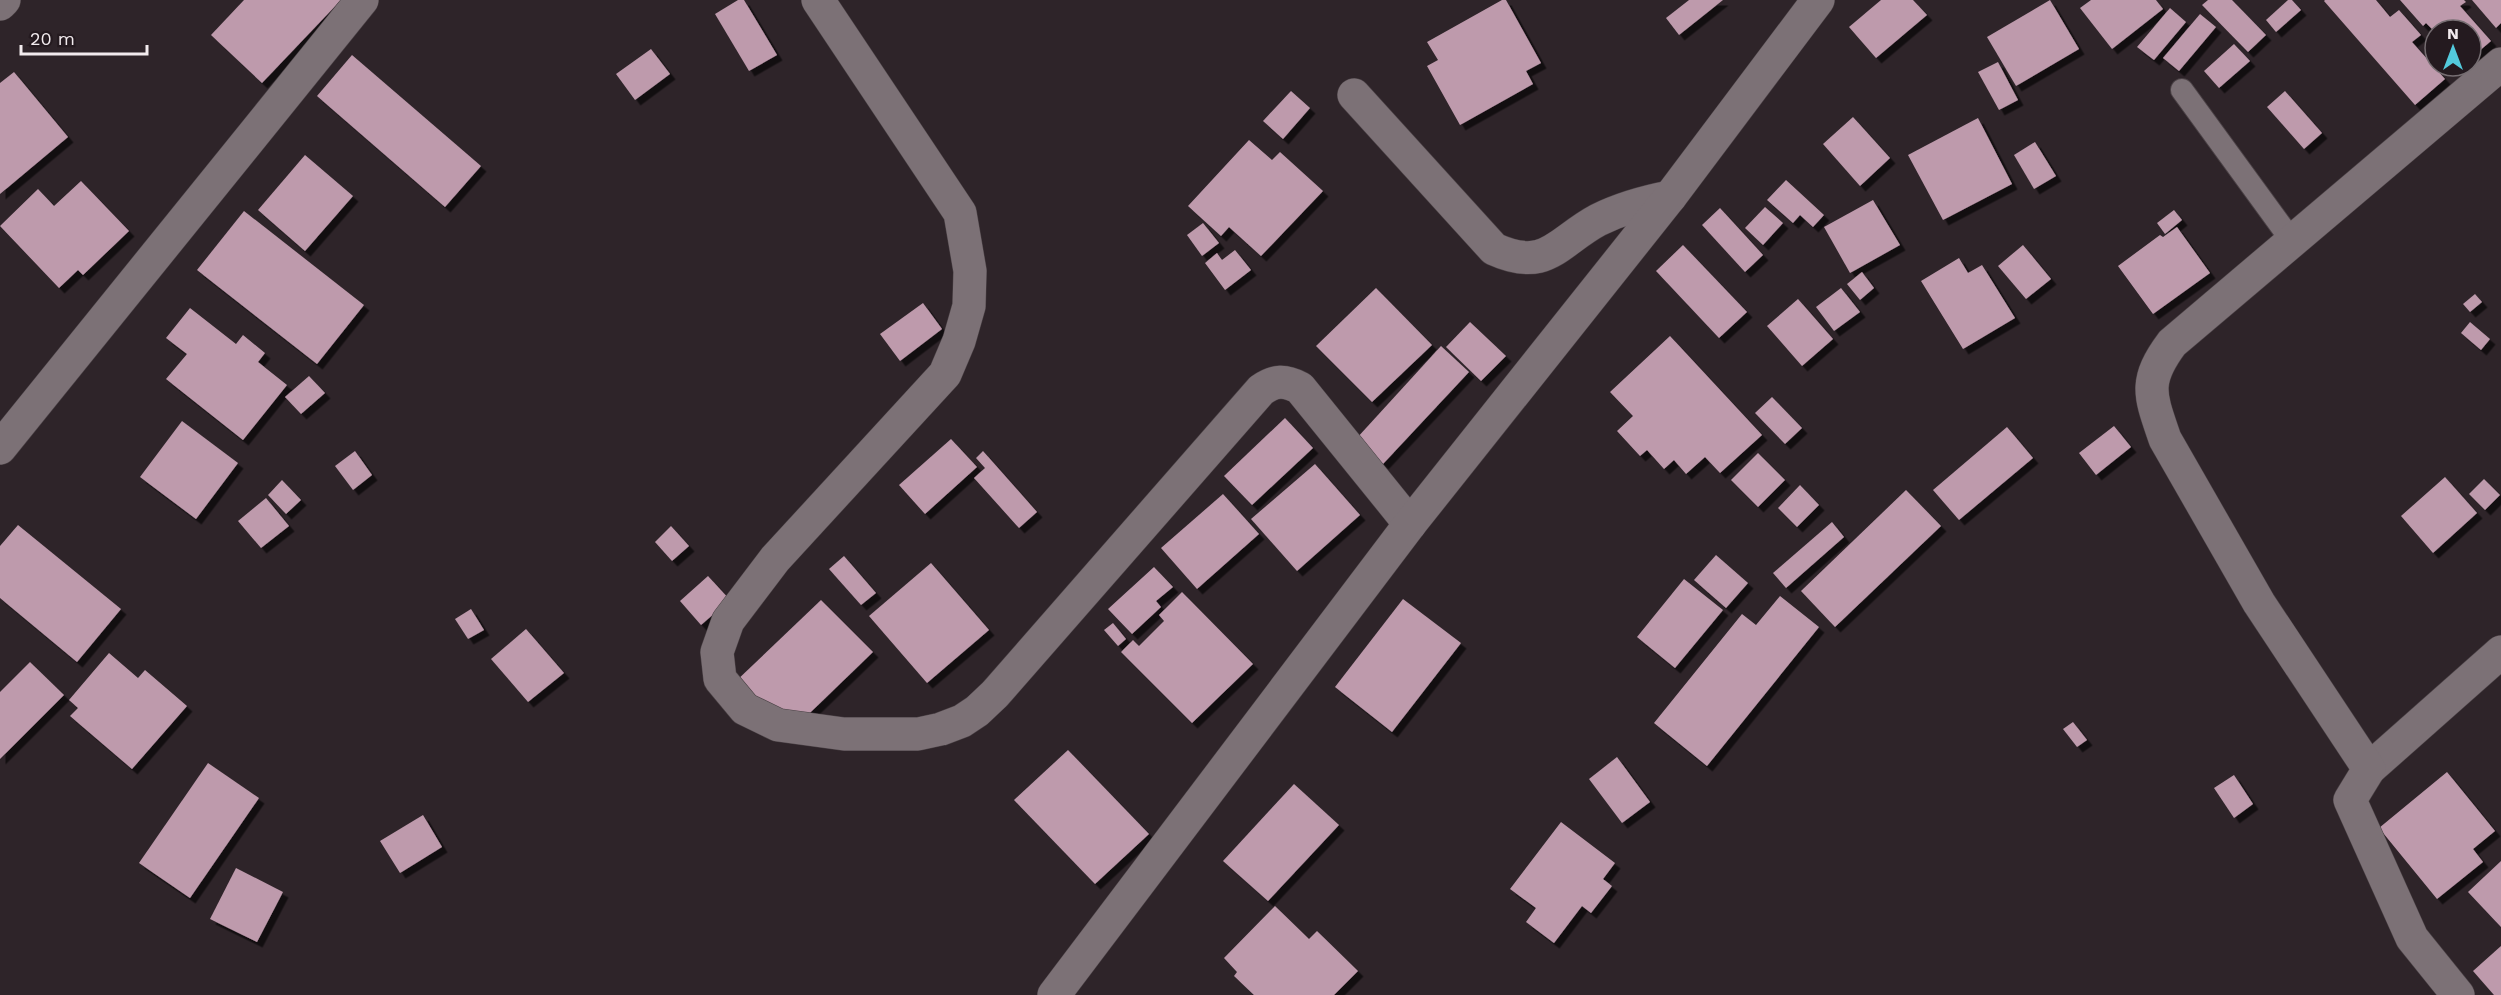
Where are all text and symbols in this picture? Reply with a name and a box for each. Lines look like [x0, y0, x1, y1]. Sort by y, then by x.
scale bar [21, 18, 147, 56]
north arrow [2423, 18, 2483, 78]
text: N [2447, 24, 2459, 43]
text: 20 m [30, 28, 75, 49]

